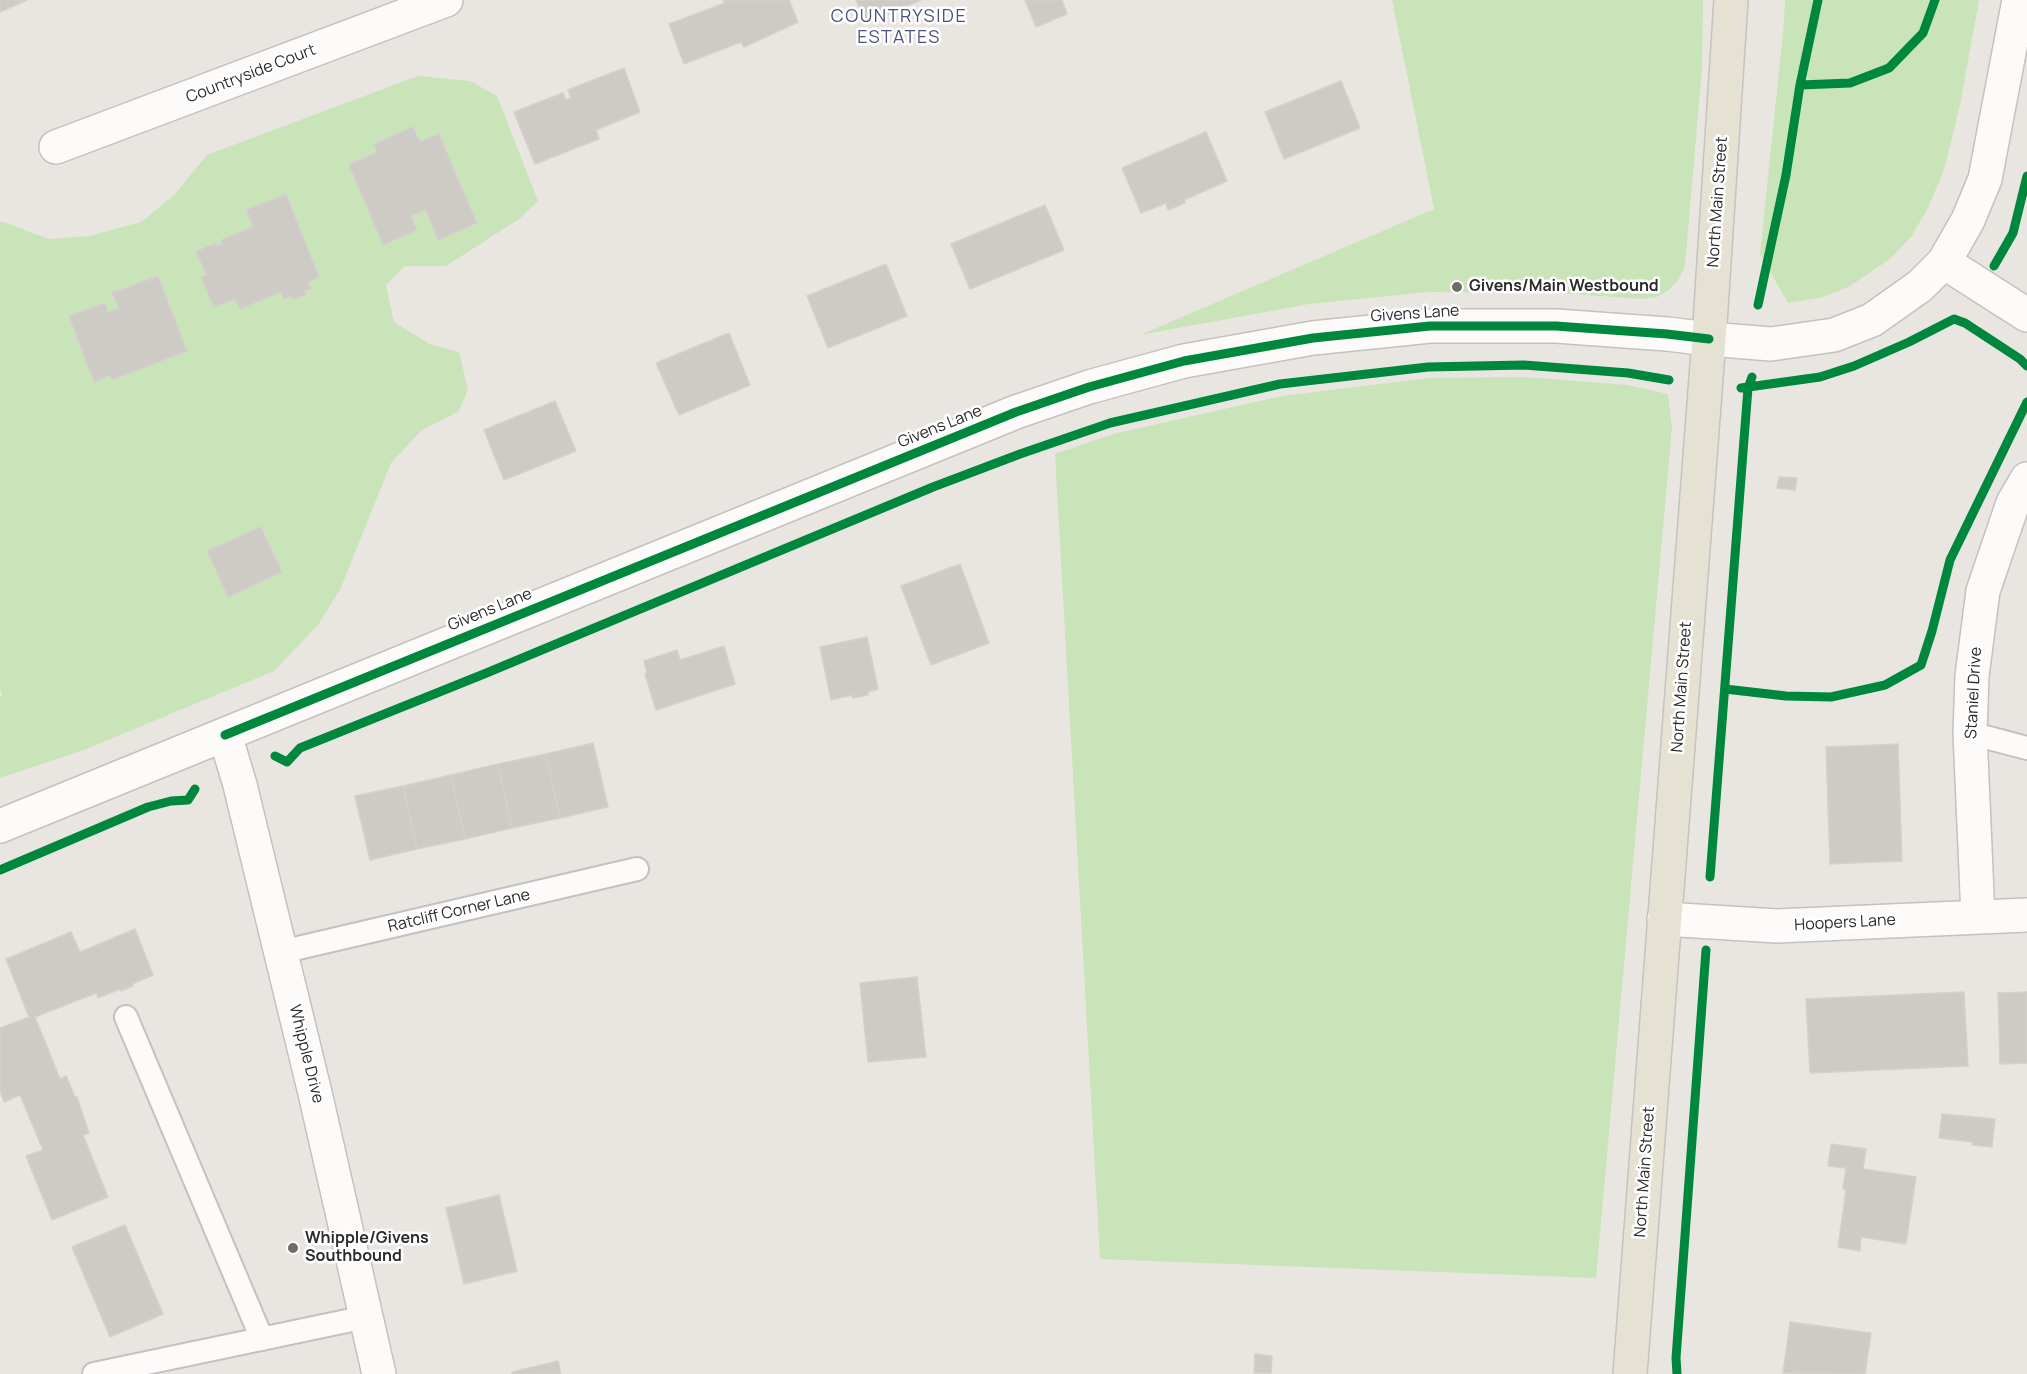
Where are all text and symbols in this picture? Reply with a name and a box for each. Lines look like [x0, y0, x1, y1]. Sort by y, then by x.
district label: COUNTRYSIDE ESTATES [831, 6, 967, 48]
street label: Countryside Court [184, 40, 318, 108]
street label: North Main Street [1704, 136, 1732, 268]
place label: Givens/Main Westbound [1469, 277, 1659, 297]
marker: Givens/Main Westbound [1450, 280, 1464, 294]
street label: Givens Lane [1370, 301, 1460, 327]
street label: Givens Lane [895, 401, 985, 453]
street label: Givens Lane [445, 584, 535, 636]
street label: North Main Street [1668, 621, 1696, 753]
street label: Staniel Drive [1962, 647, 1986, 739]
street label: Ratcliff Corner Lane [386, 885, 532, 937]
street label: Hoopers Lane [1794, 911, 1896, 935]
street label: Whipple Drive [284, 1003, 328, 1105]
street label: North Main Street [1631, 1106, 1659, 1238]
place label: Whipple/Givens Southbound [305, 1229, 429, 1267]
marker: Whipple/Givens Southbound [286, 1241, 300, 1255]

